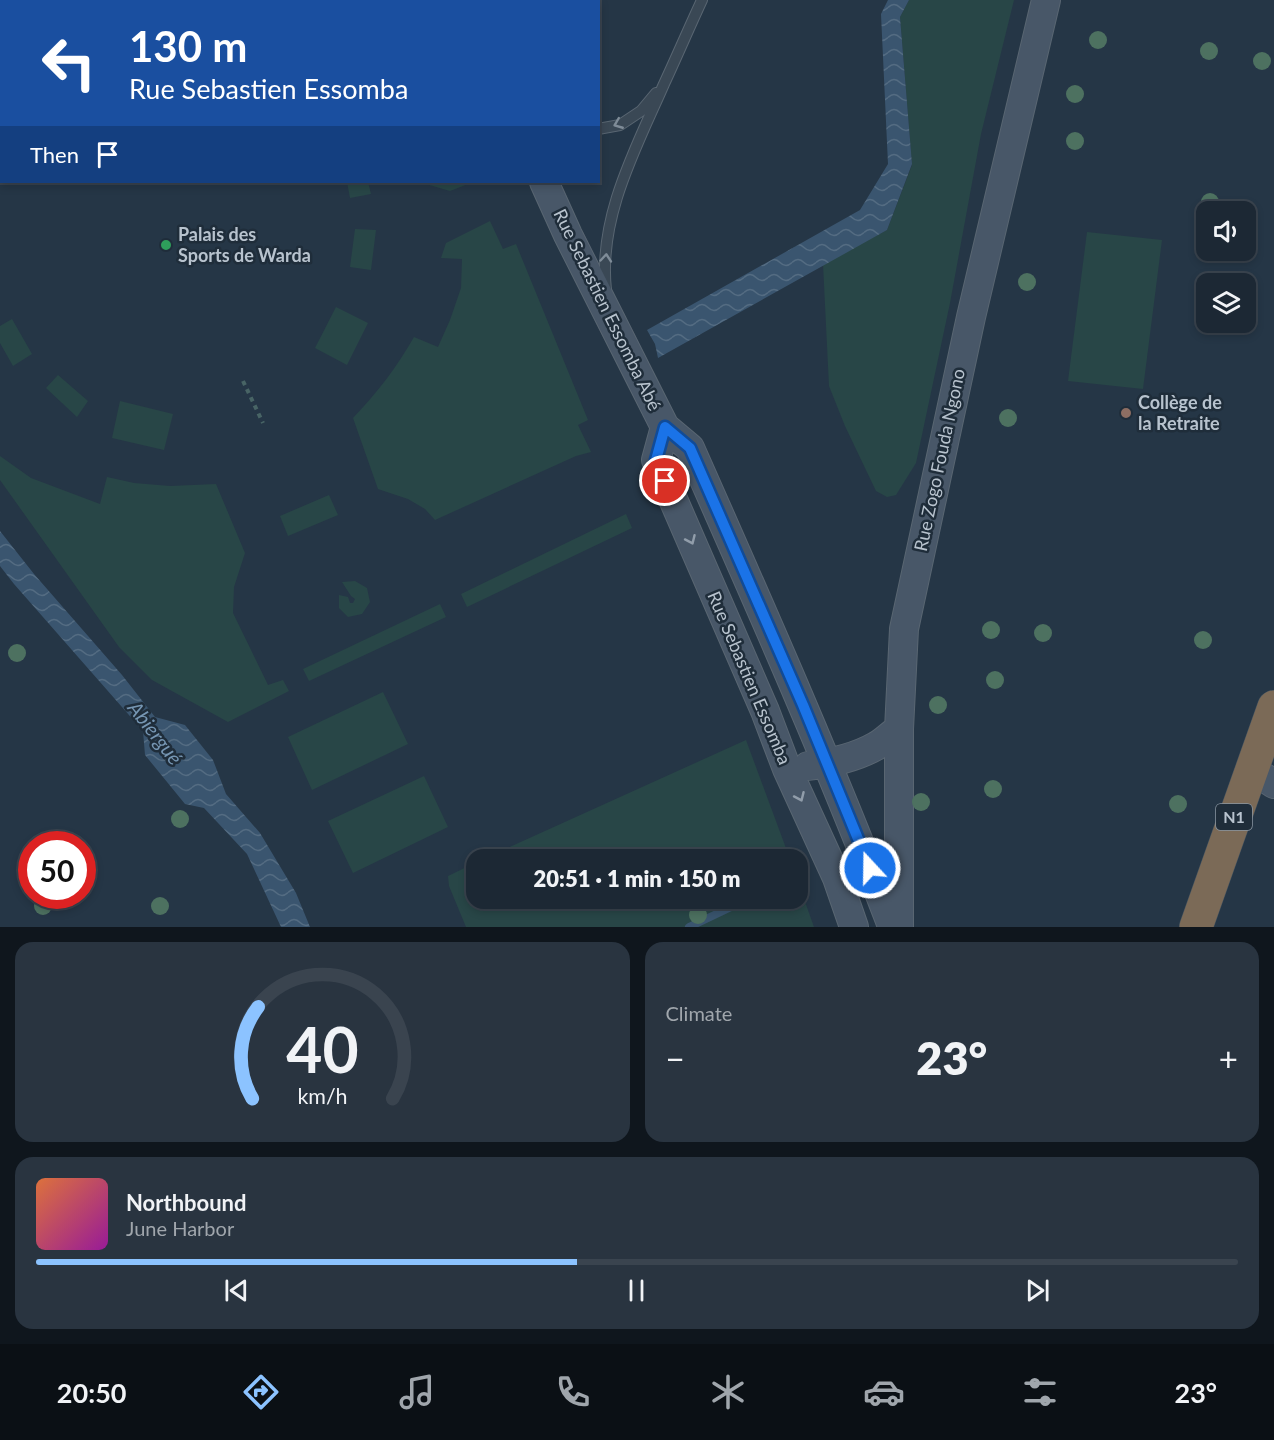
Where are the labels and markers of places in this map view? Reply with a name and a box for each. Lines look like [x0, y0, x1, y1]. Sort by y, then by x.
place label: Palais des Sports de Warda [178, 223, 311, 266]
marker: Palais des Sports de Warda [159, 238, 173, 252]
place label: Collège de la Retraite [1138, 391, 1222, 434]
marker: Collège de la Retraite [1119, 406, 1133, 420]
pin [639, 455, 690, 506]

